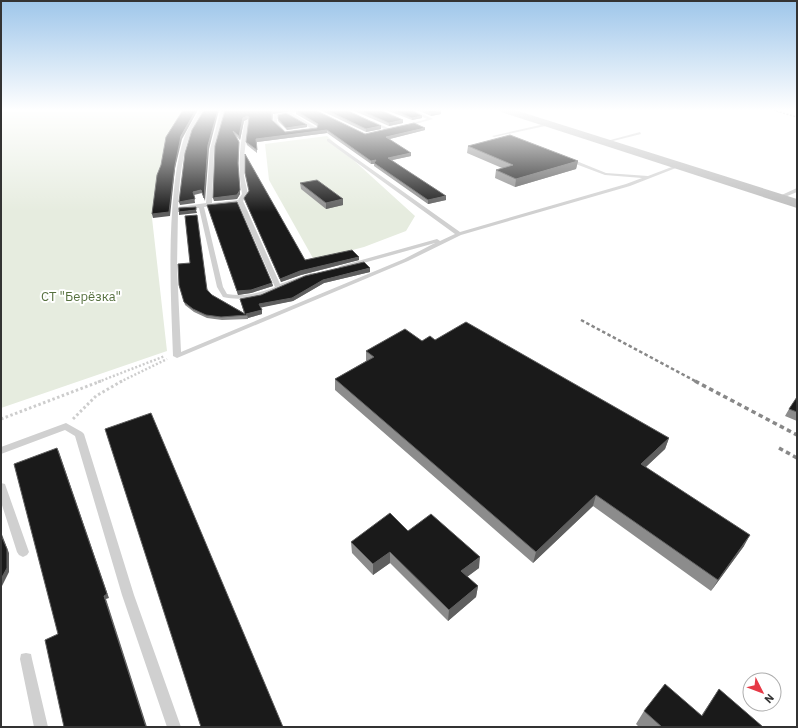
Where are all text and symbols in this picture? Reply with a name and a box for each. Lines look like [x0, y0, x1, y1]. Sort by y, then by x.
park label: СТ "Берёзка" [41, 288, 121, 305]
north arrow [742, 672, 782, 712]
text: N [762, 691, 777, 706]

